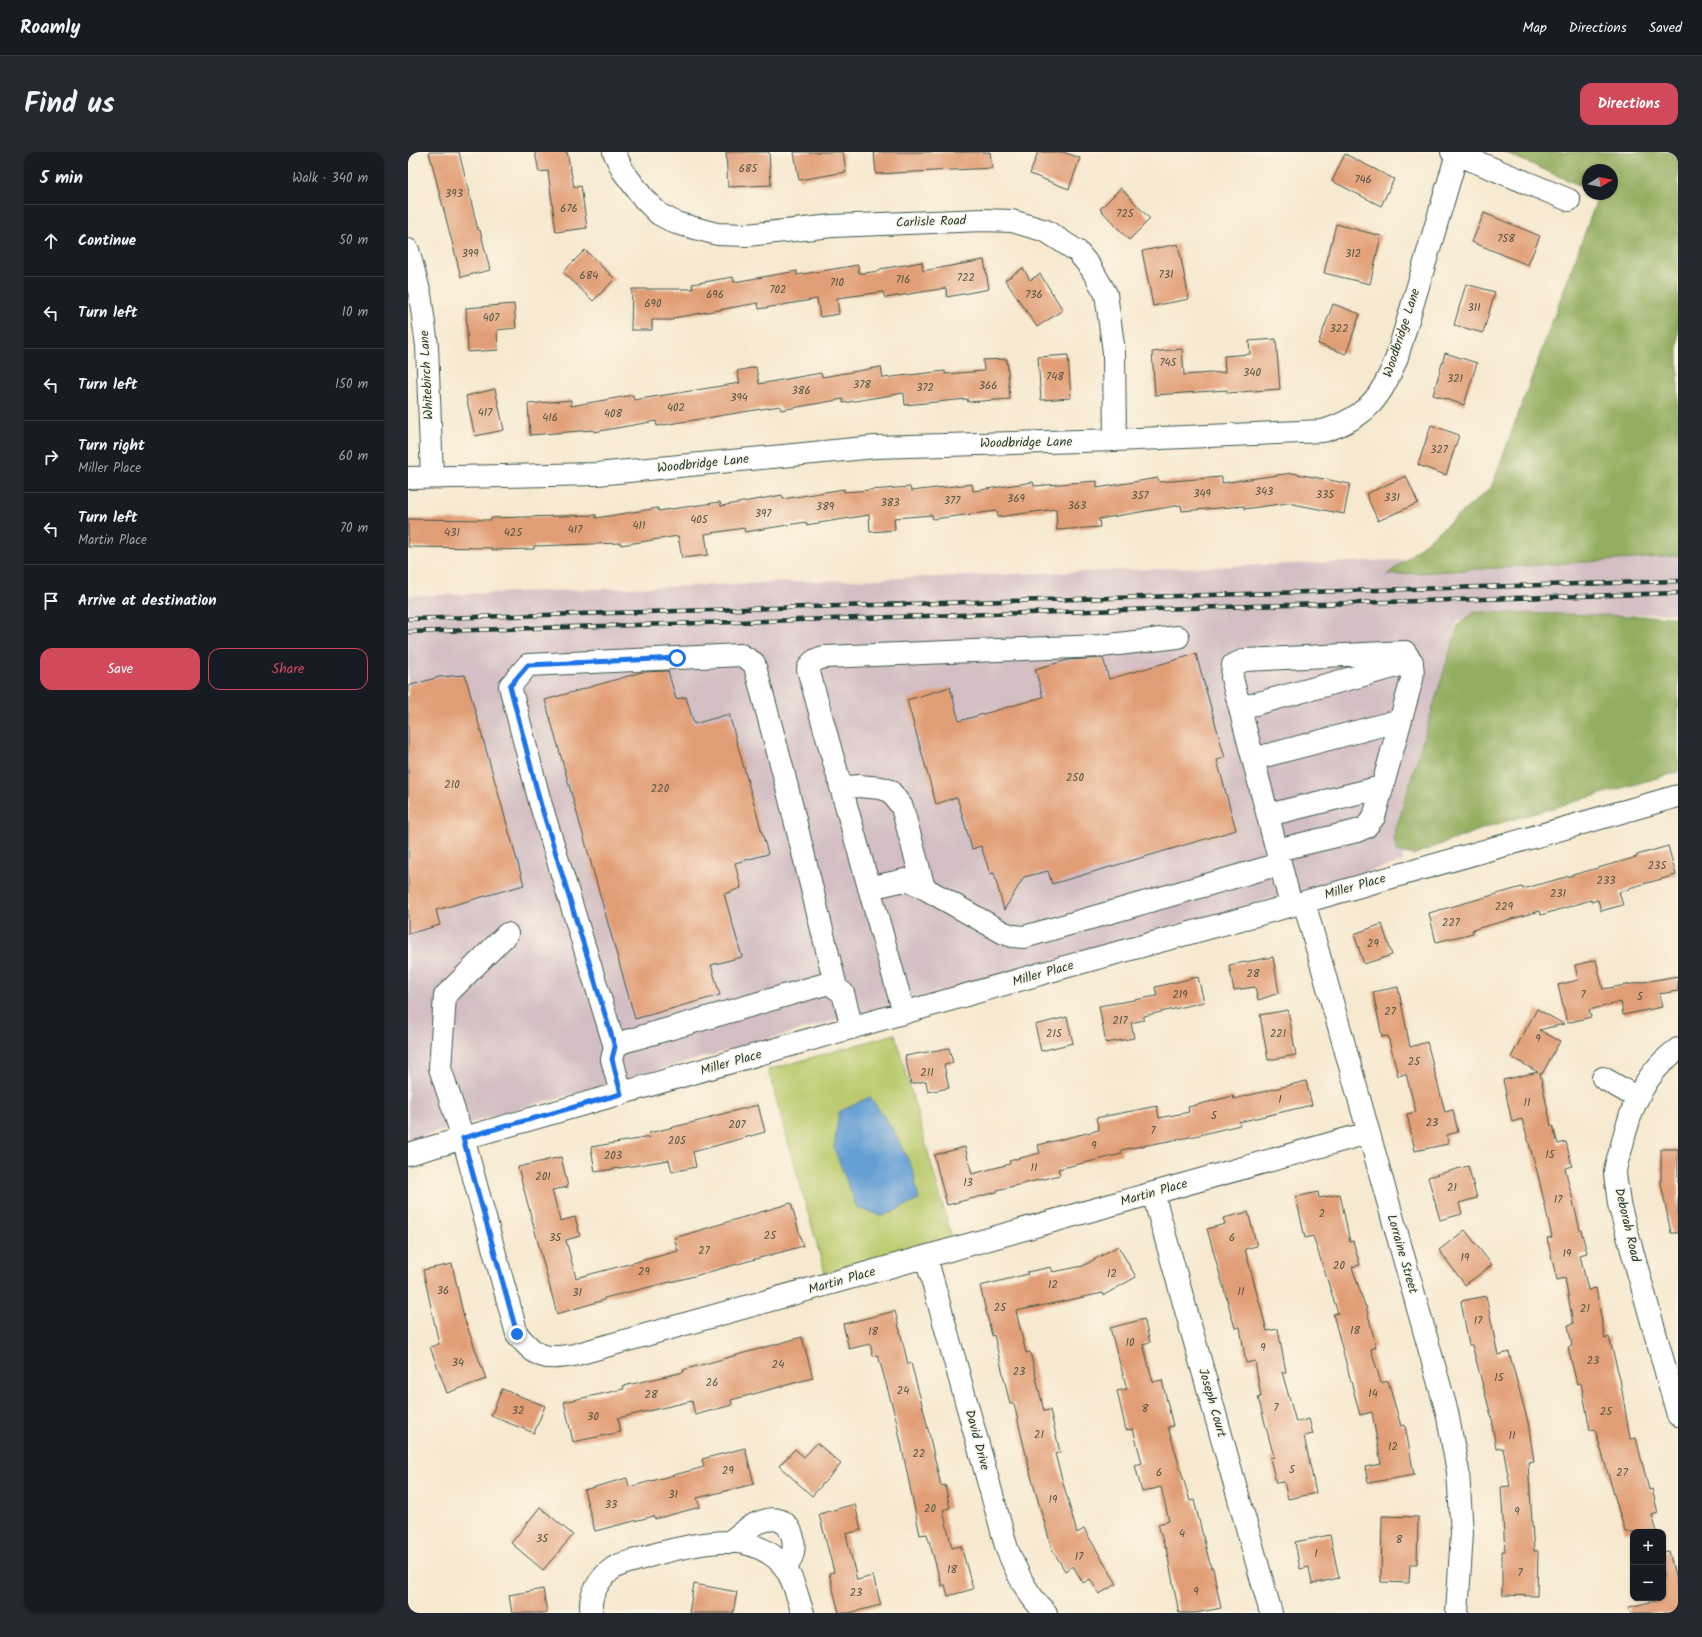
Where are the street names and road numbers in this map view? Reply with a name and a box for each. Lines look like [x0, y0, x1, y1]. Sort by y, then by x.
street label: Carlisle Road [895, 210, 967, 234]
street label: Woodbridge Lane [1378, 286, 1426, 380]
street label: Whitebirch Lane [414, 330, 440, 420]
street label: Woodbridge Lane [980, 432, 1072, 454]
street label: Woodbridge Lane [656, 449, 750, 479]
street label: Miller Place [1322, 868, 1388, 906]
street label: Miller Place [1010, 955, 1076, 993]
street label: Miller Place [698, 1044, 764, 1082]
street label: Martin Place [1118, 1173, 1190, 1213]
street label: Deborah Road [1608, 1186, 1646, 1265]
street label: Lorraine Street [1381, 1212, 1424, 1297]
street label: Martin Place [806, 1261, 878, 1301]
street label: Joseph Court [1192, 1366, 1232, 1441]
street label: David Drive [959, 1407, 995, 1473]

